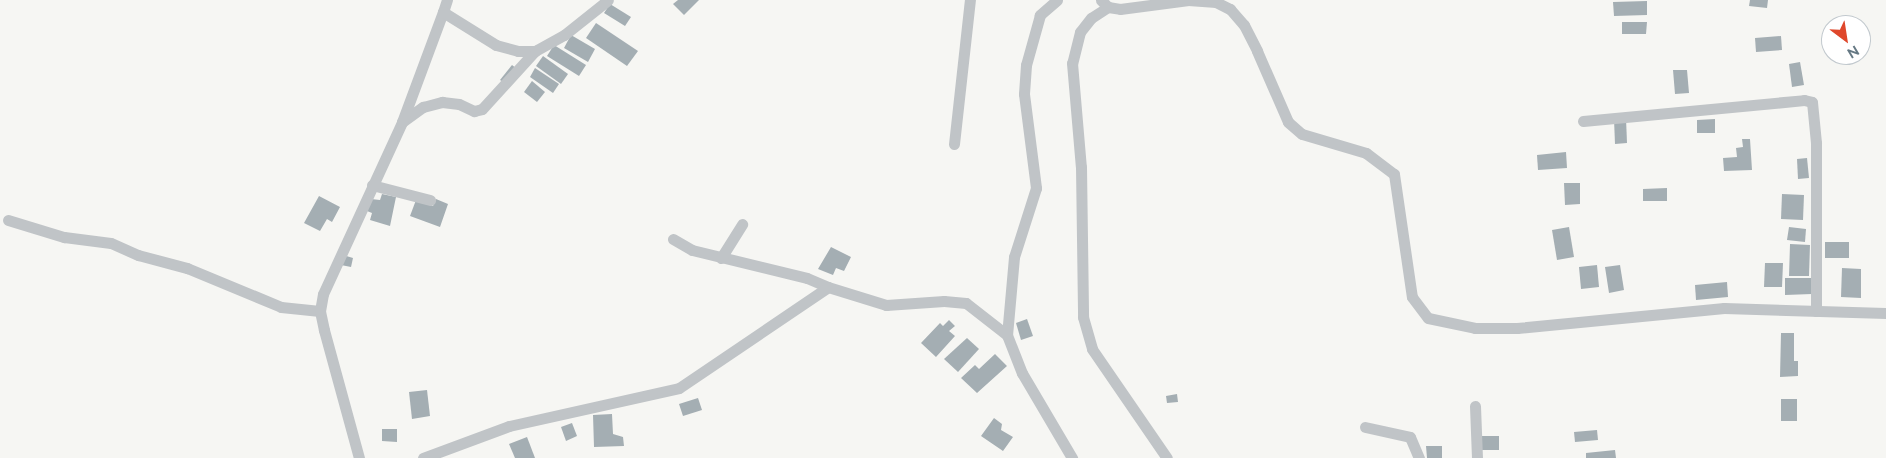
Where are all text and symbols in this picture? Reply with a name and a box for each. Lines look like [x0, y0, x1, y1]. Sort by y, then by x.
north arrow [1821, 15, 1871, 65]
text: N [1845, 42, 1862, 62]

